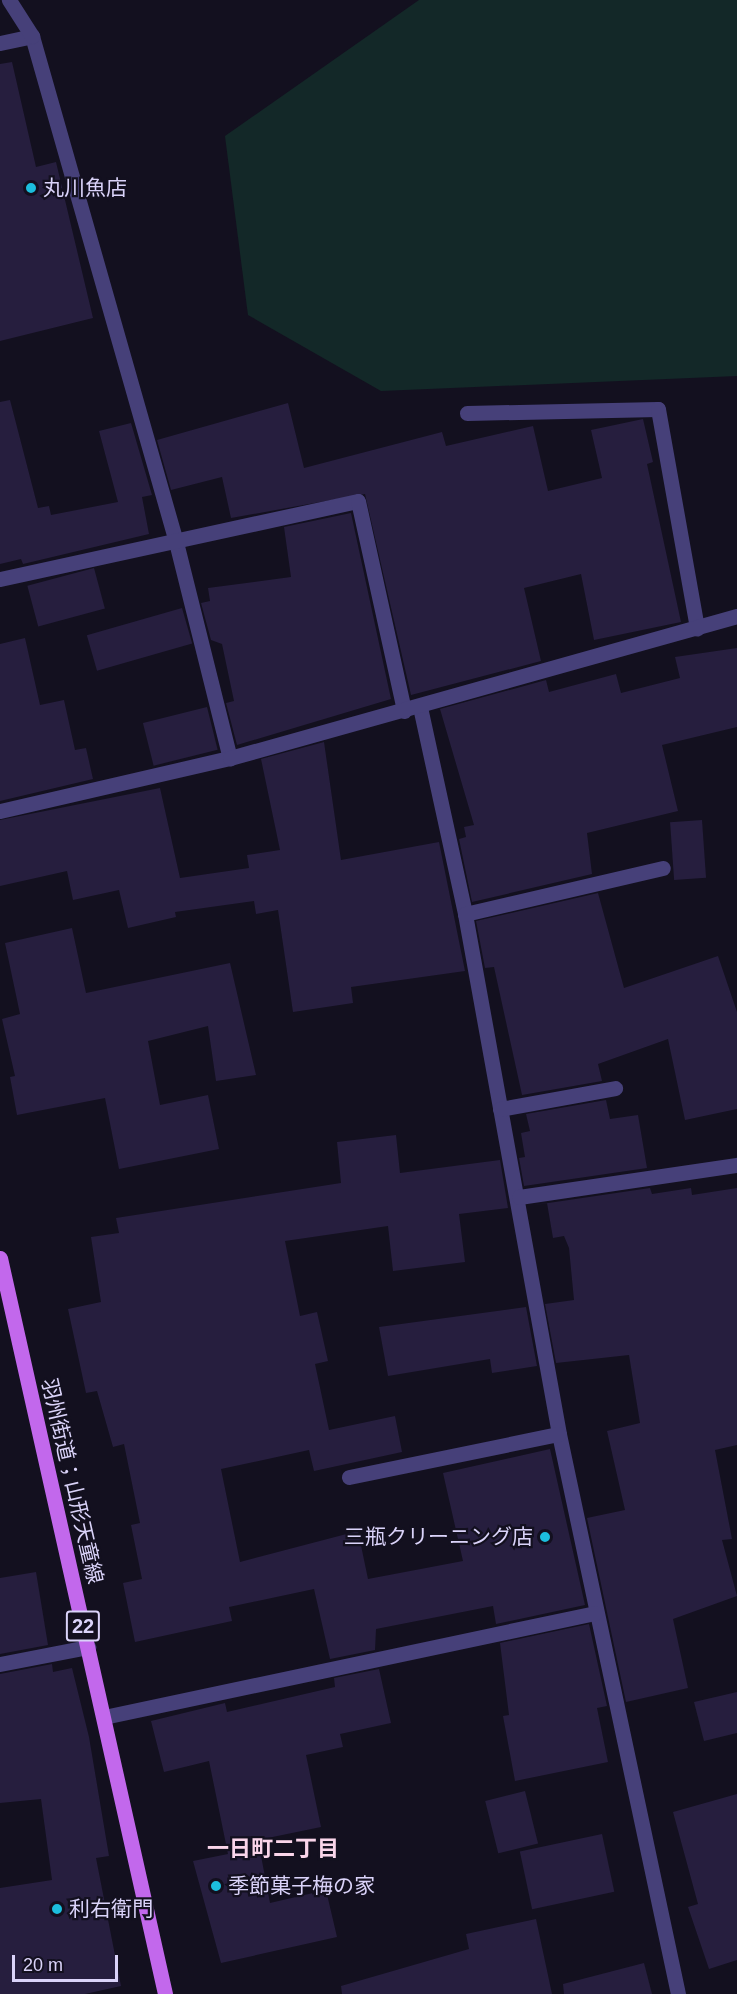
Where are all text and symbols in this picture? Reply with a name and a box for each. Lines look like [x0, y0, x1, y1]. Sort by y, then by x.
place label: 丸川魚店 [43, 175, 127, 201]
marker: 丸川魚店 [24, 181, 38, 195]
street label: 羽州街道；山形天童線 [36, 1376, 108, 1586]
place label: 三瓶クリーニング店 [344, 1524, 533, 1550]
marker: 三瓶クリーニング店 [538, 1530, 552, 1544]
road number: 22 [65, 1609, 101, 1643]
district label: 一日町二丁目 [207, 1836, 339, 1862]
place label: 季節菓子梅の家 [228, 1873, 375, 1899]
marker: 季節菓子梅の家 [209, 1879, 223, 1893]
place label: 利右衛門 [69, 1896, 153, 1922]
marker: 利右衛門 [50, 1902, 64, 1916]
scale bar [15, 1943, 122, 1981]
text: 20 m [23, 1955, 63, 1975]

